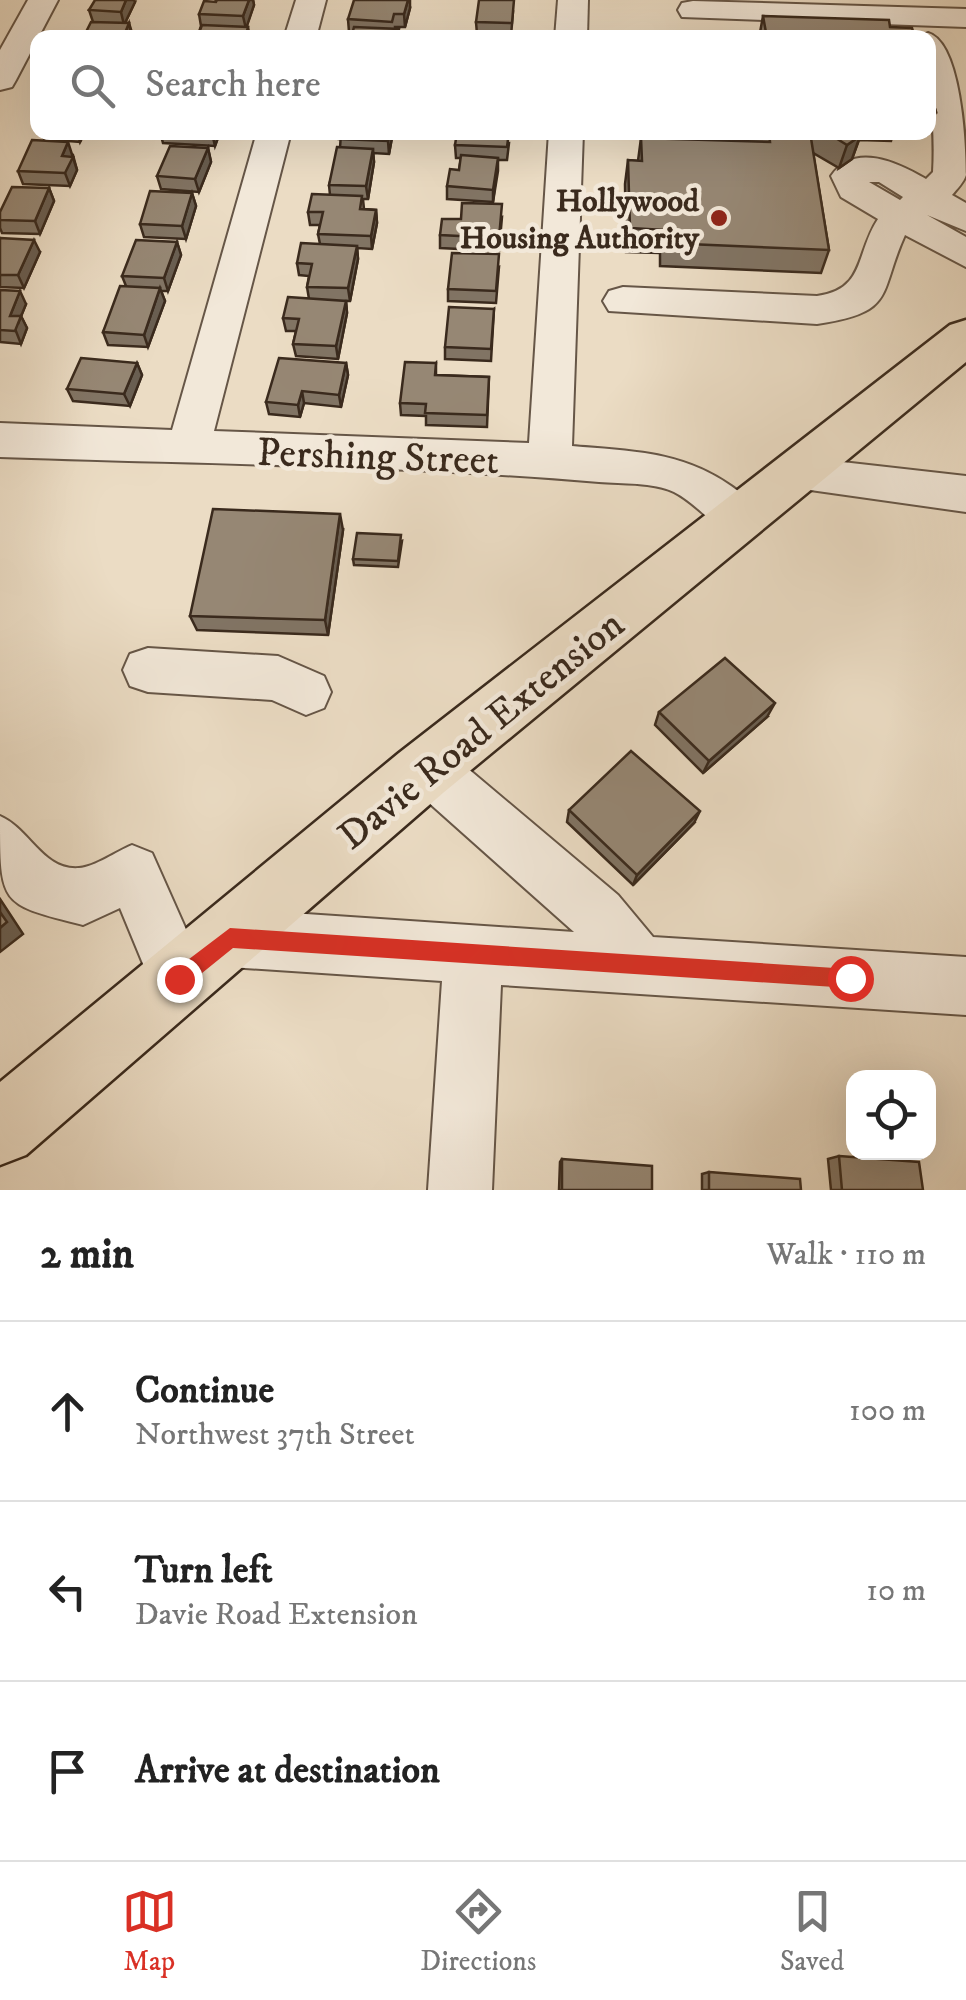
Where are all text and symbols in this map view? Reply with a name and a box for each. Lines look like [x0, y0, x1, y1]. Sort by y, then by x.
search box [30, 30, 936, 140]
icon: search [65, 58, 120, 113]
text: Search here [145, 61, 321, 109]
place label: Hollywood Housing Authority [460, 182, 700, 259]
marker: Hollywood Housing Authority [708, 207, 730, 229]
street label: Pershing Street [256, 429, 500, 487]
street label: Davie Road Extension [329, 601, 635, 862]
route start [828, 956, 874, 1002]
route end [157, 957, 203, 1003]
map controls [846, 1070, 936, 1160]
button: locate [846, 1070, 936, 1160]
text: 2 min [40, 1229, 134, 1281]
text: Walk · 110 m [767, 1235, 926, 1275]
text: Continue [135, 1367, 274, 1415]
icon: ahead [40, 1384, 95, 1439]
text: 100 m [849, 1391, 926, 1431]
text: Northwest 37th Street [135, 1415, 415, 1455]
text: Turn left [135, 1547, 273, 1595]
icon: left [40, 1564, 95, 1619]
text: 10 m [866, 1571, 926, 1611]
text: Davie Road Extension [135, 1595, 418, 1635]
icon: arrive [40, 1744, 95, 1799]
text: Arrive at destination [135, 1747, 440, 1795]
tab: Map [122, 1884, 177, 1979]
tab: Directions [420, 1884, 536, 1979]
tab: Saved [780, 1884, 844, 1979]

